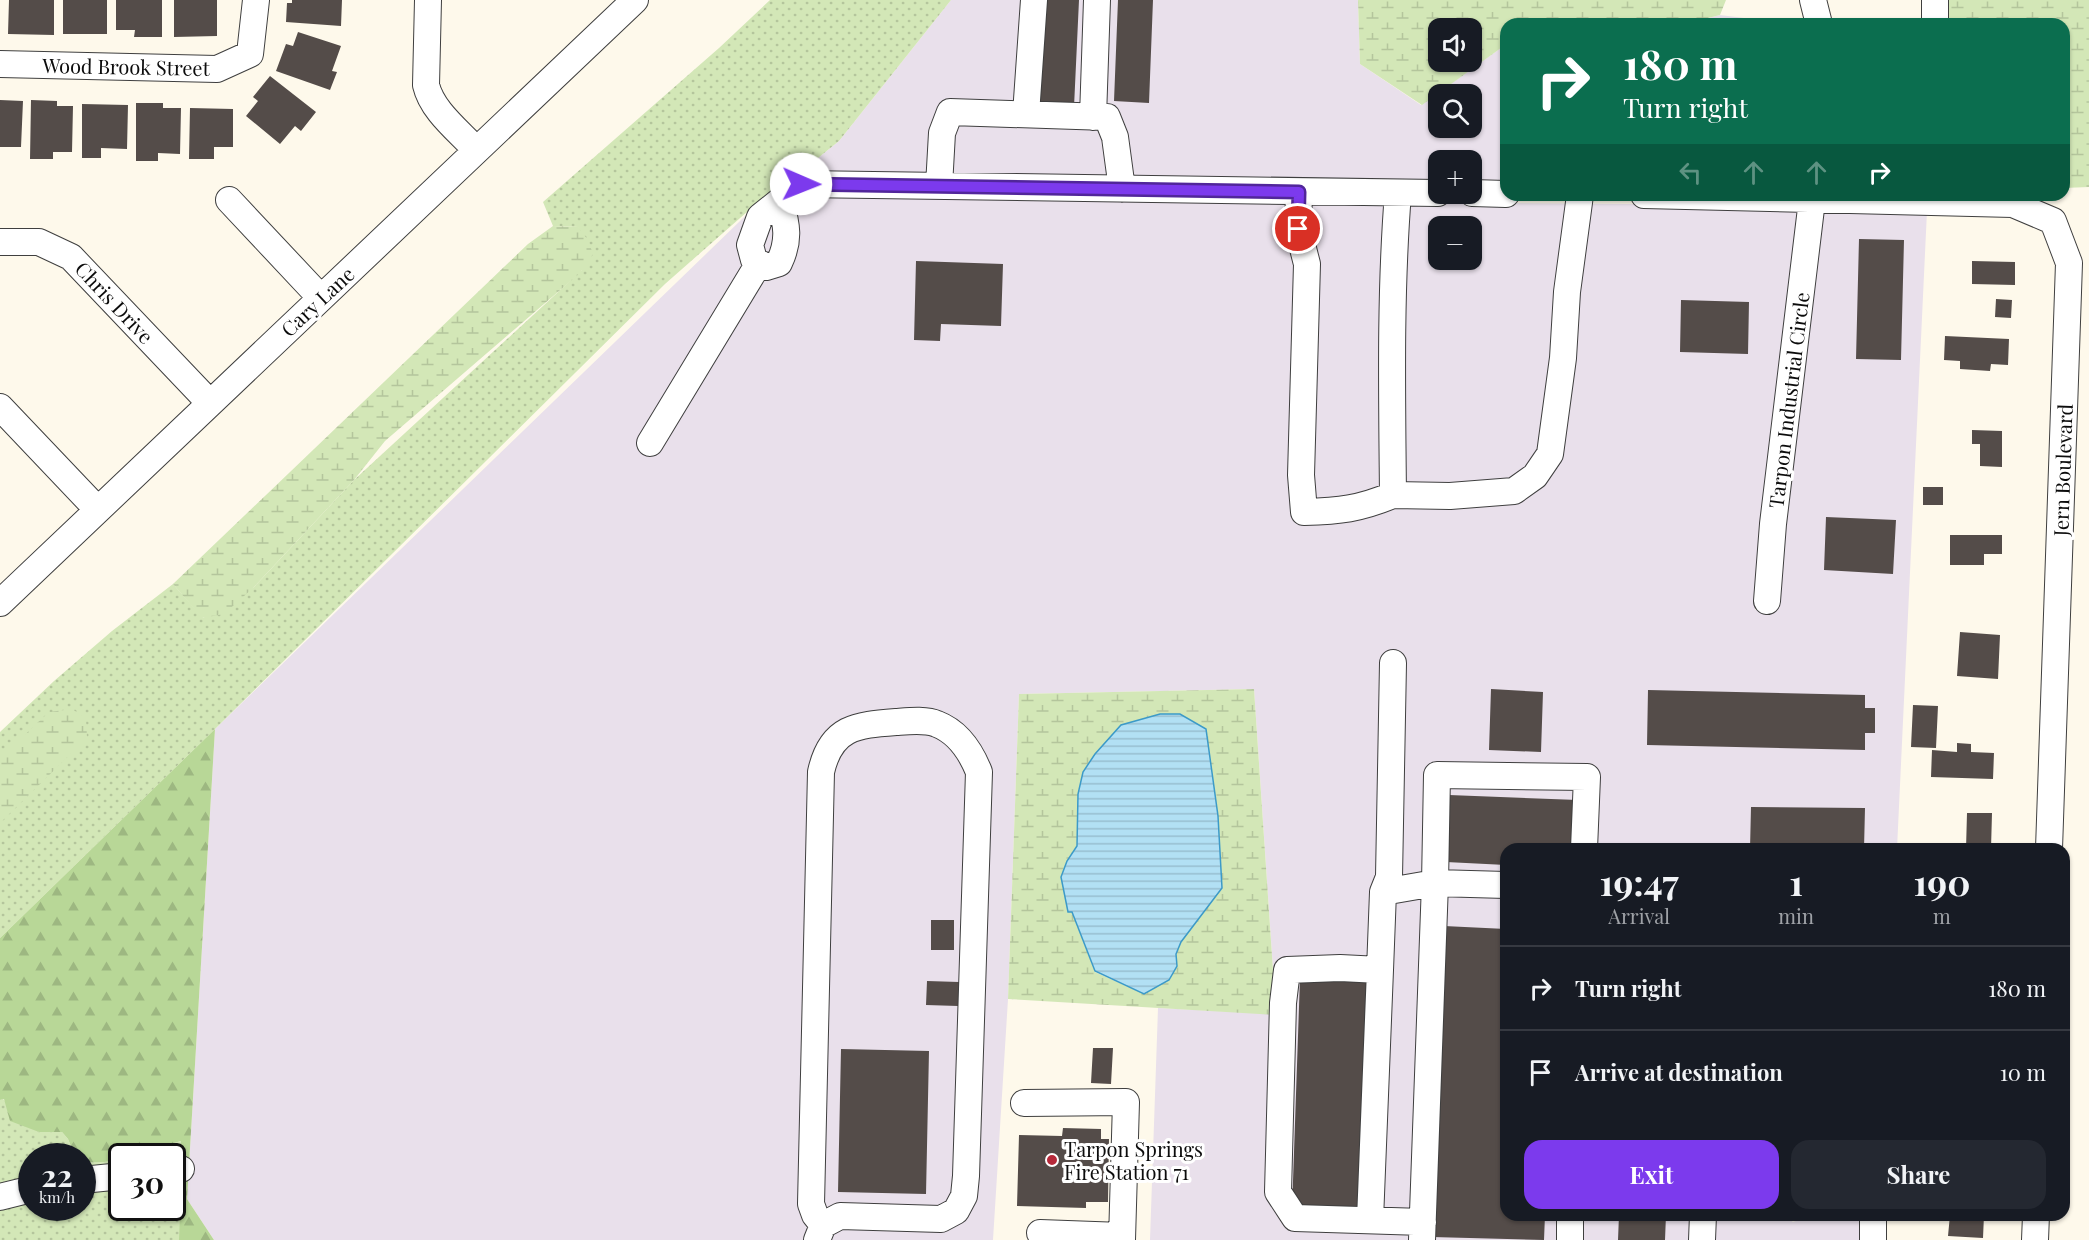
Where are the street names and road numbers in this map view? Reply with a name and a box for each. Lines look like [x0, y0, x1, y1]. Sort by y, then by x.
street label: Wood Brook Street [41, 51, 211, 81]
street label: Chris Drive [70, 255, 160, 349]
street label: Cary Lane [275, 260, 359, 342]
street label: Tarpon Industrial Circle [1761, 290, 1815, 510]
street label: Jern Boulevard [2046, 403, 2078, 538]

